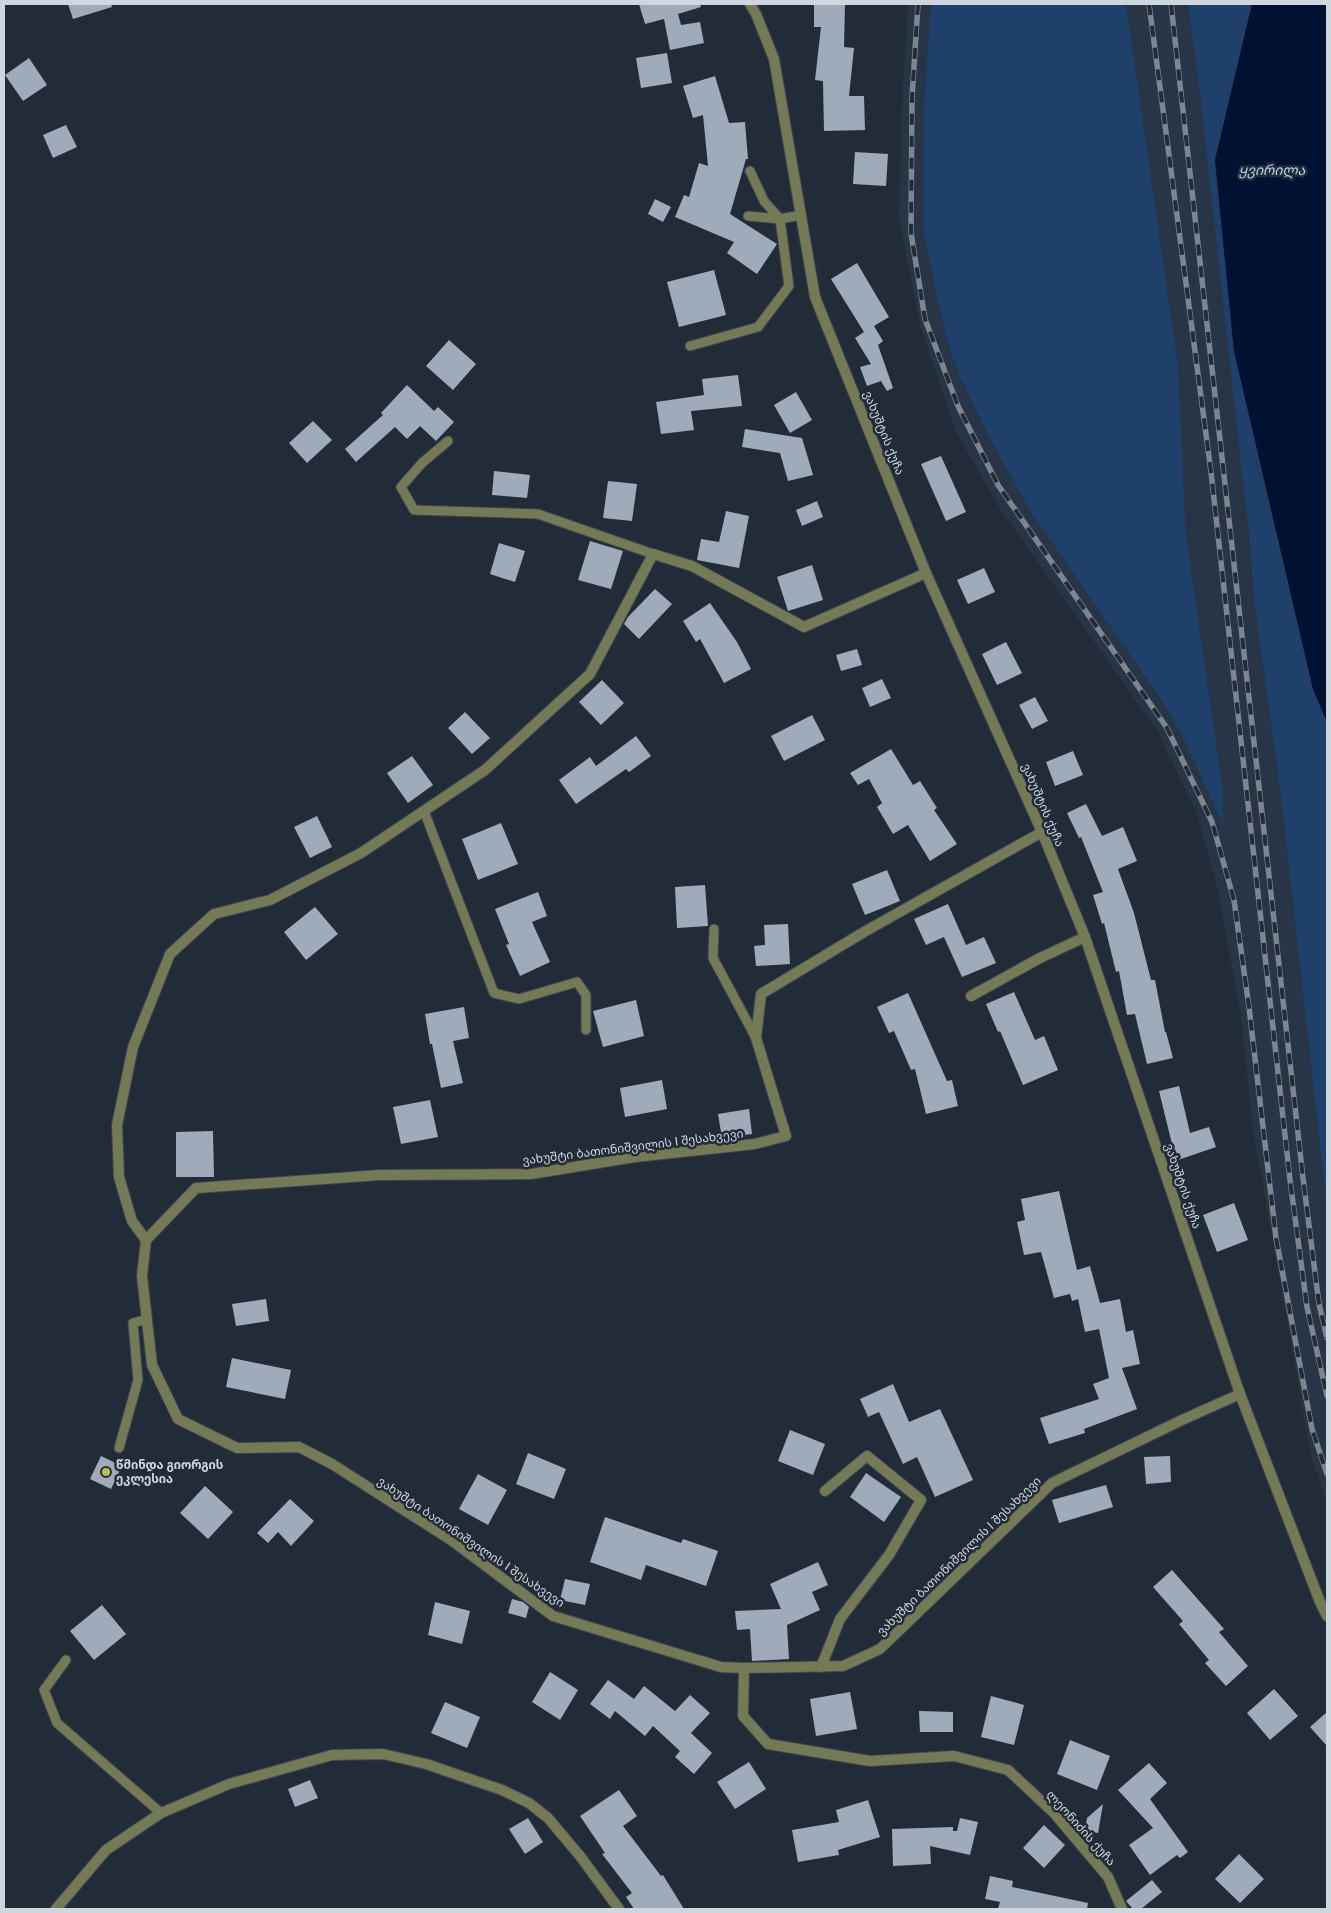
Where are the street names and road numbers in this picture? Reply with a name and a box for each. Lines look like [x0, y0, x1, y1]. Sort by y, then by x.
street label: ვახუშტის ქუჩა [861, 389, 908, 477]
street label: ვახუშტის ქუჩა [1019, 761, 1068, 849]
street label: ვახუშტი ბათონიშვილის I შესახვევი [522, 1125, 744, 1168]
street label: ვახუშტის ქუჩა [1162, 1141, 1205, 1231]
street label: ვახუშტი ბათონიშვილის I შესახვევი [374, 1473, 568, 1611]
street label: ვახუშტი ბათონიშვილის I შესახვევი [873, 1473, 1045, 1639]
street label: ლეონიძის ქუჩა [1043, 1787, 1119, 1869]

